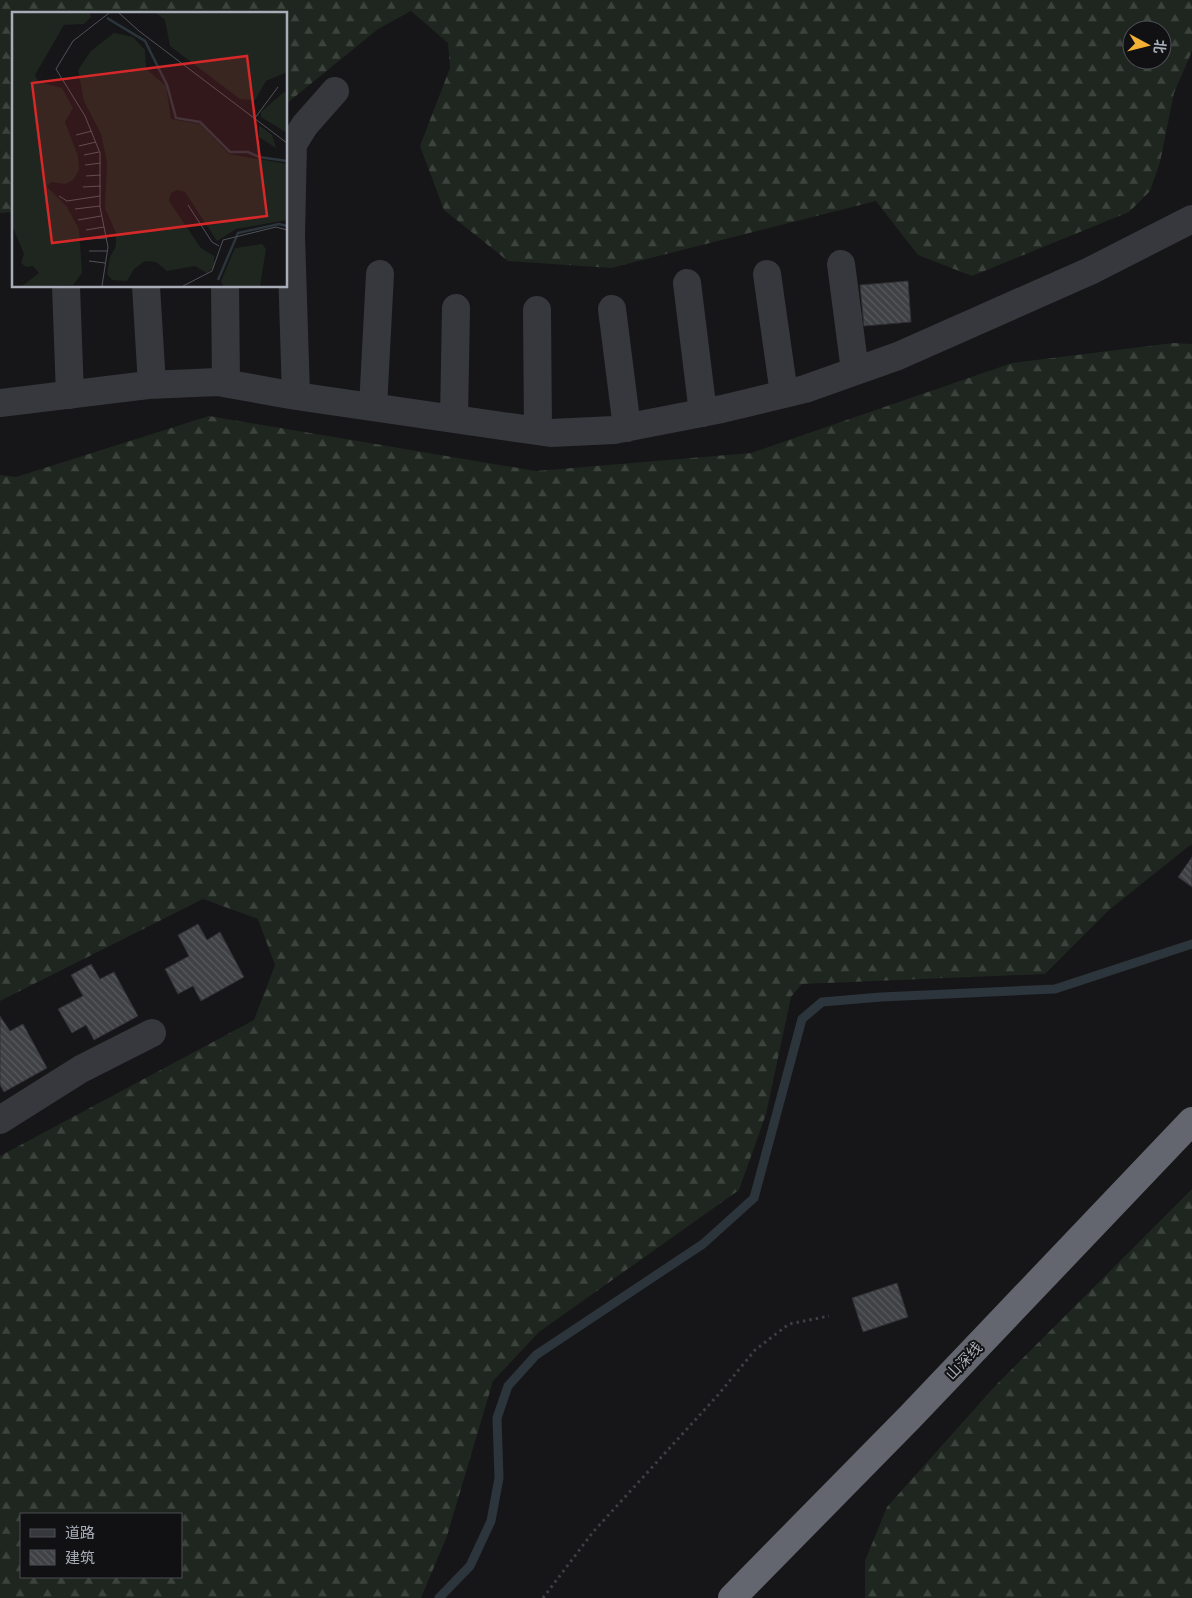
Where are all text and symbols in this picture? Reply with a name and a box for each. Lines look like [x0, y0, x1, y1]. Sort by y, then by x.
inset map [12, 12, 288, 288]
north arrow [1122, 20, 1172, 70]
text: 北 [1151, 39, 1169, 55]
street label: 山深线 [942, 1339, 986, 1383]
legend [20, 1513, 182, 1578]
text: 道路 [65, 1524, 95, 1542]
text: 建筑 [65, 1549, 95, 1567]

